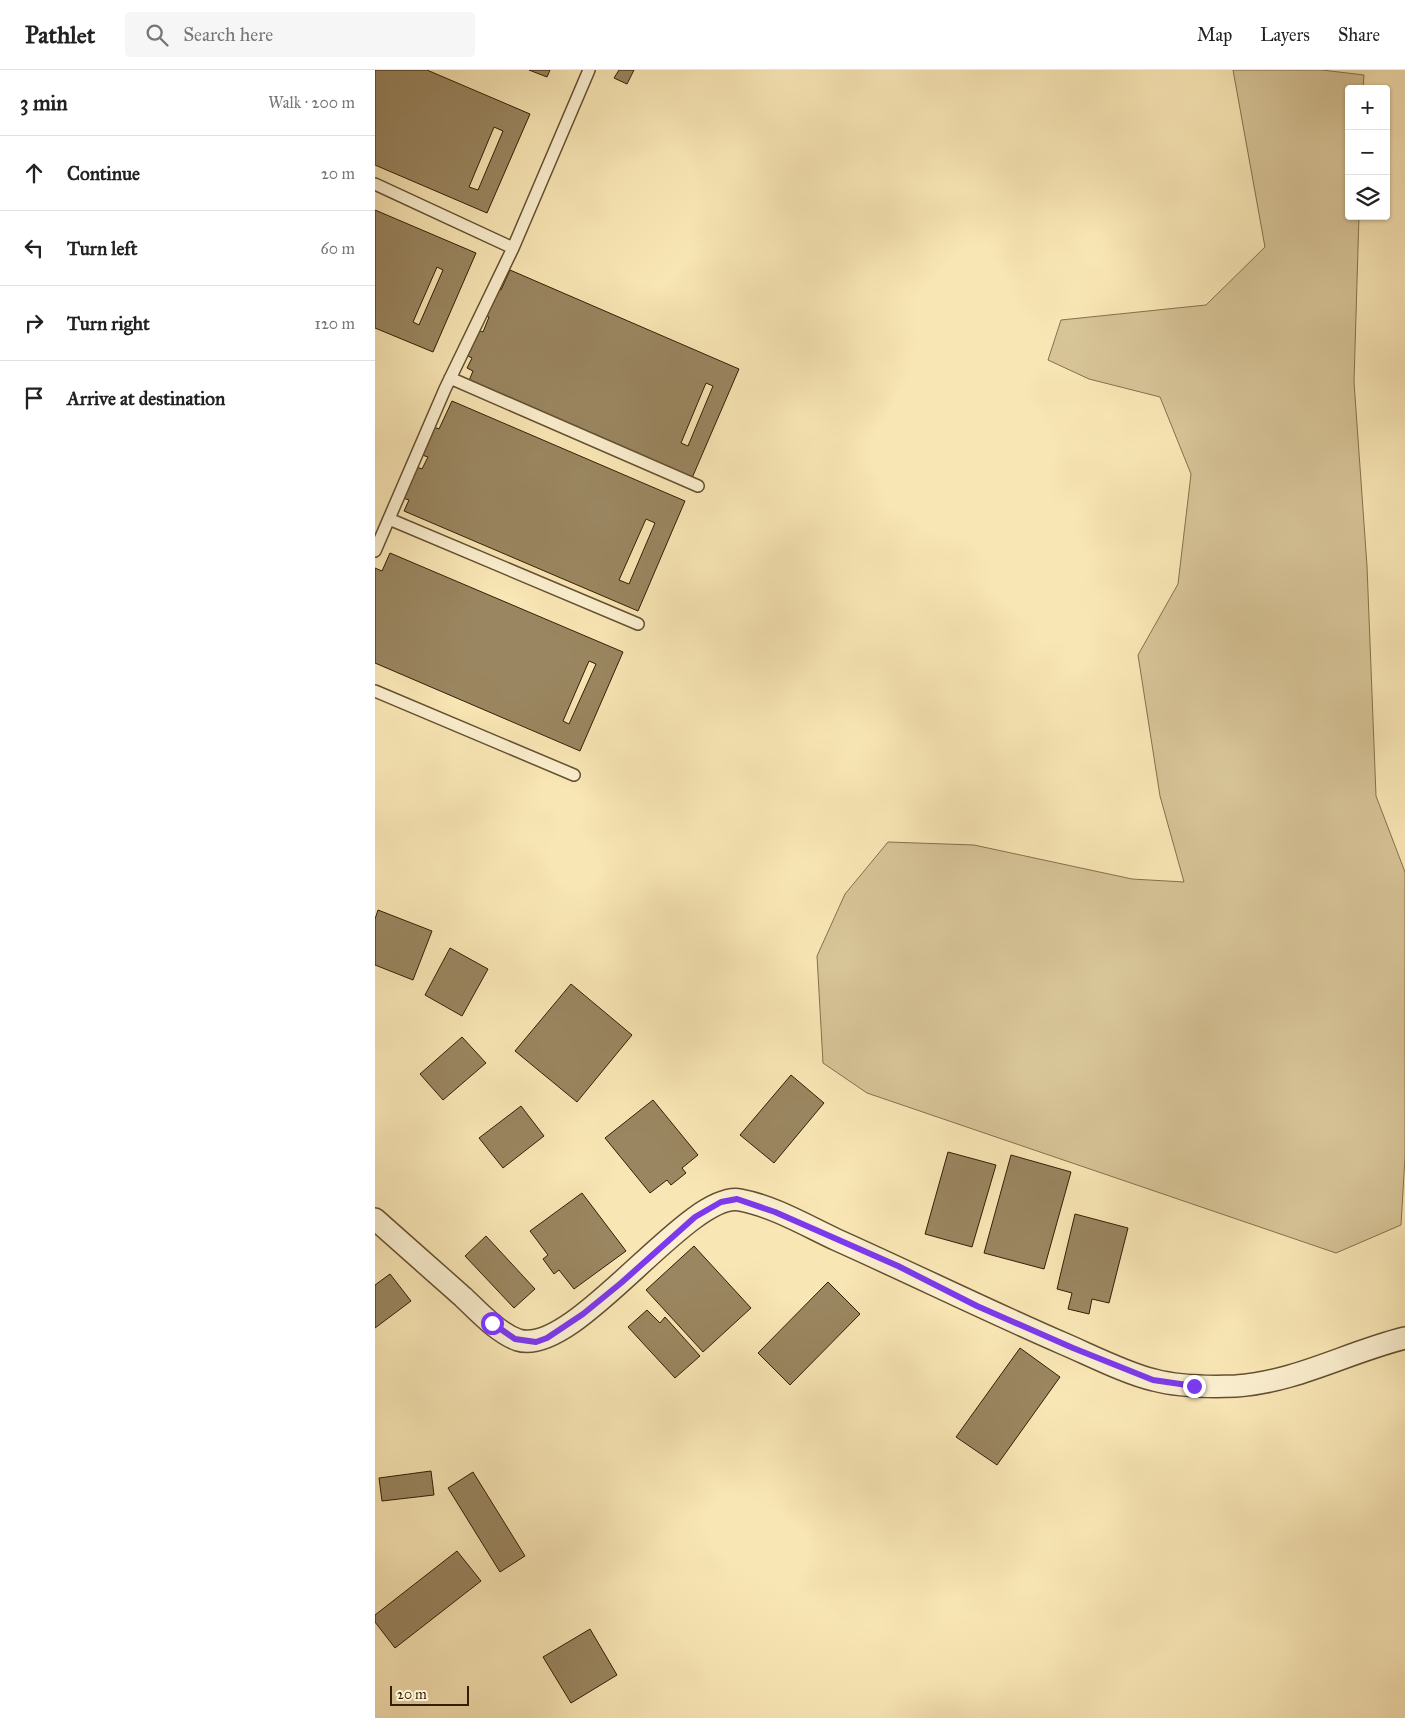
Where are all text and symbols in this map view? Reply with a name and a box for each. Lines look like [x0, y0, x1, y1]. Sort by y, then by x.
search box [125, 12, 475, 57]
text: Pathlet [25, 20, 95, 50]
icon: search [143, 21, 171, 49]
text: Search here [183, 23, 273, 46]
text: Map [1197, 24, 1232, 46]
text: Layers [1260, 24, 1310, 46]
text: Share [1338, 24, 1380, 46]
map controls [1345, 85, 1390, 220]
button: + [1345, 85, 1390, 130]
text: 3 min [20, 90, 68, 116]
text: Walk · 200 m [268, 93, 355, 112]
button: − [1345, 130, 1390, 175]
icon: ahead [20, 159, 48, 187]
text: Continue [67, 162, 140, 185]
text: 20 m [321, 164, 355, 183]
button: layers [1345, 175, 1390, 220]
icon: left [20, 234, 48, 262]
text: Turn left [67, 237, 137, 260]
text: 60 m [321, 239, 355, 258]
icon: right [20, 309, 48, 337]
text: Turn right [67, 312, 150, 335]
text: 120 m [315, 314, 355, 333]
icon: arrive [20, 384, 48, 412]
text: Arrive at destination [67, 387, 225, 410]
route start [481, 1312, 504, 1335]
route end [1183, 1375, 1206, 1398]
scale bar [390, 1683, 469, 1706]
text: 20 m [397, 1686, 427, 1703]

